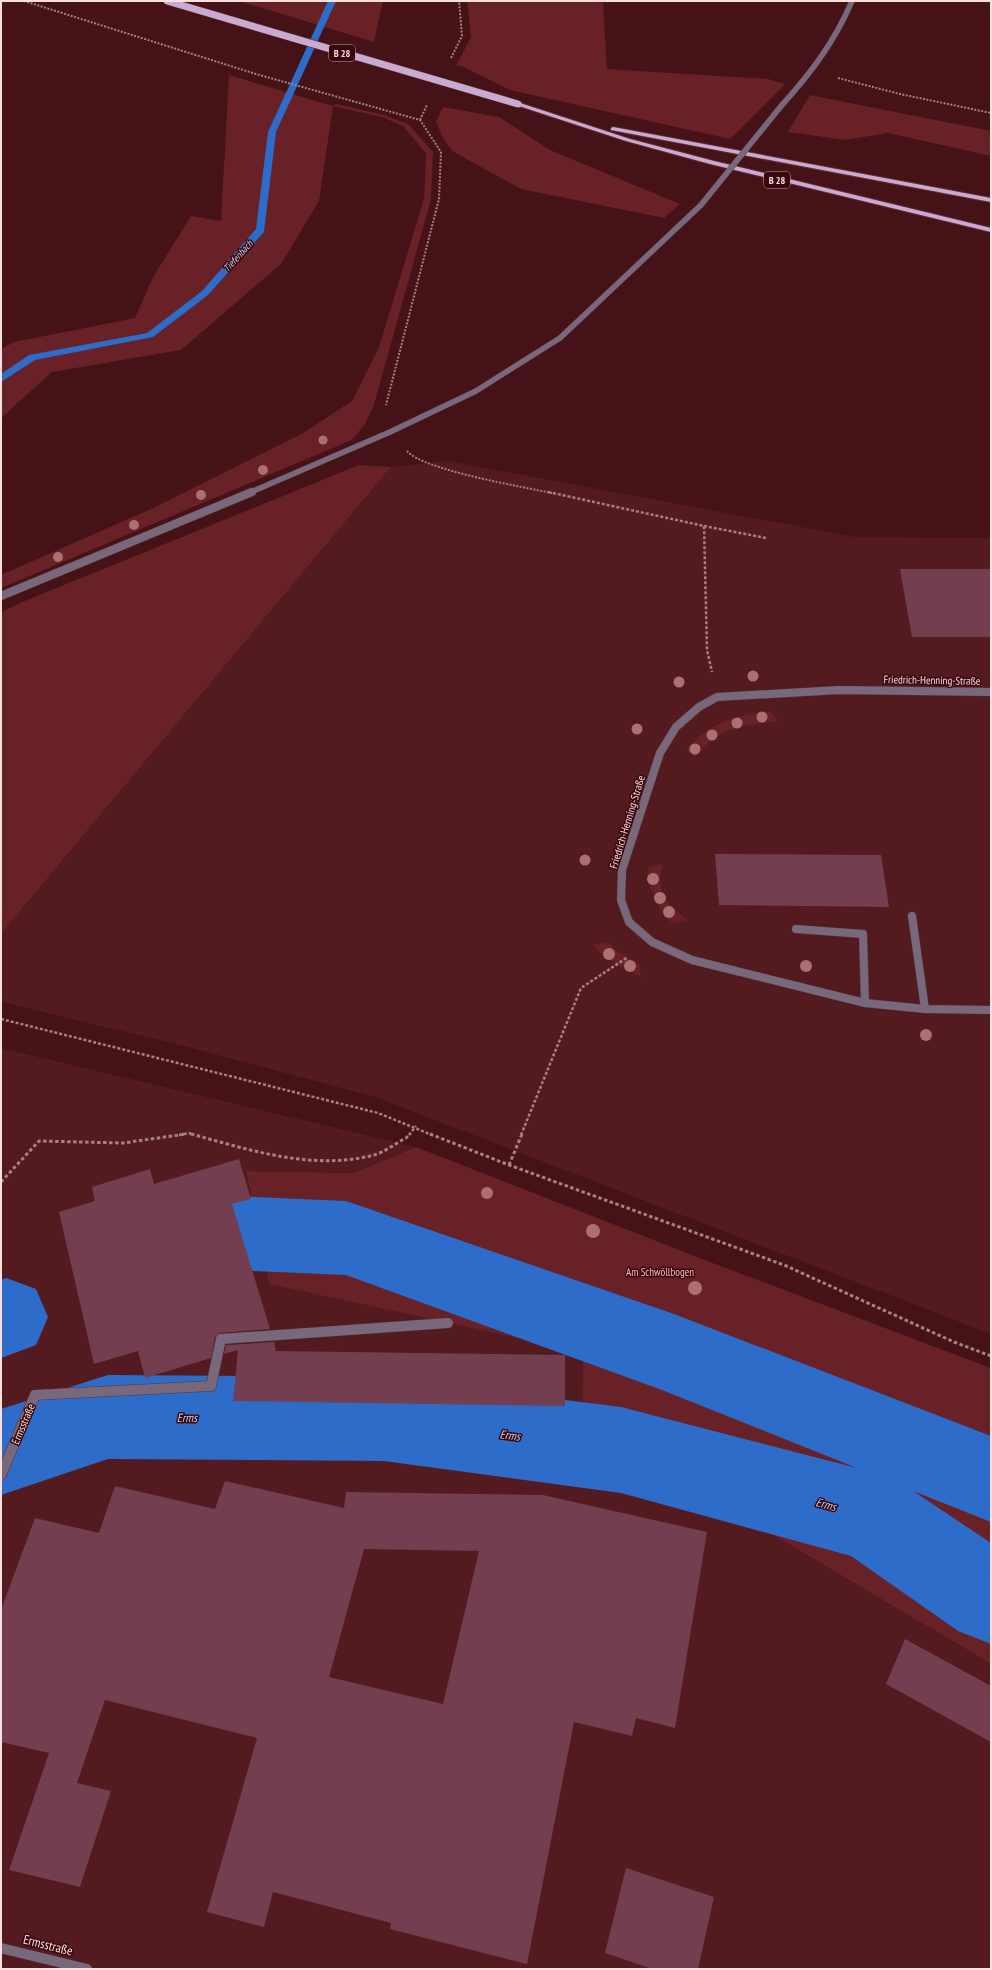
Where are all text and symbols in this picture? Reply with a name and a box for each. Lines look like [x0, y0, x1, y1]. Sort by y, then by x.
road number: B 28 [329, 45, 355, 61]
road number: B 28 [764, 172, 790, 188]
water label: Tiefenbach [220, 237, 256, 275]
street label: Friedrich-Henning-Straße [883, 672, 981, 688]
street label: Friedrich-Henning-Straße [606, 773, 648, 870]
park label: Am Schwöllbogen [626, 1265, 694, 1279]
street label: Ermsstraße [8, 1401, 38, 1446]
water label: Erms [177, 1410, 199, 1425]
water label: Erms [499, 1426, 523, 1444]
water label: Erms [814, 1494, 840, 1514]
street label: Ermsstraße [21, 1931, 75, 1959]

